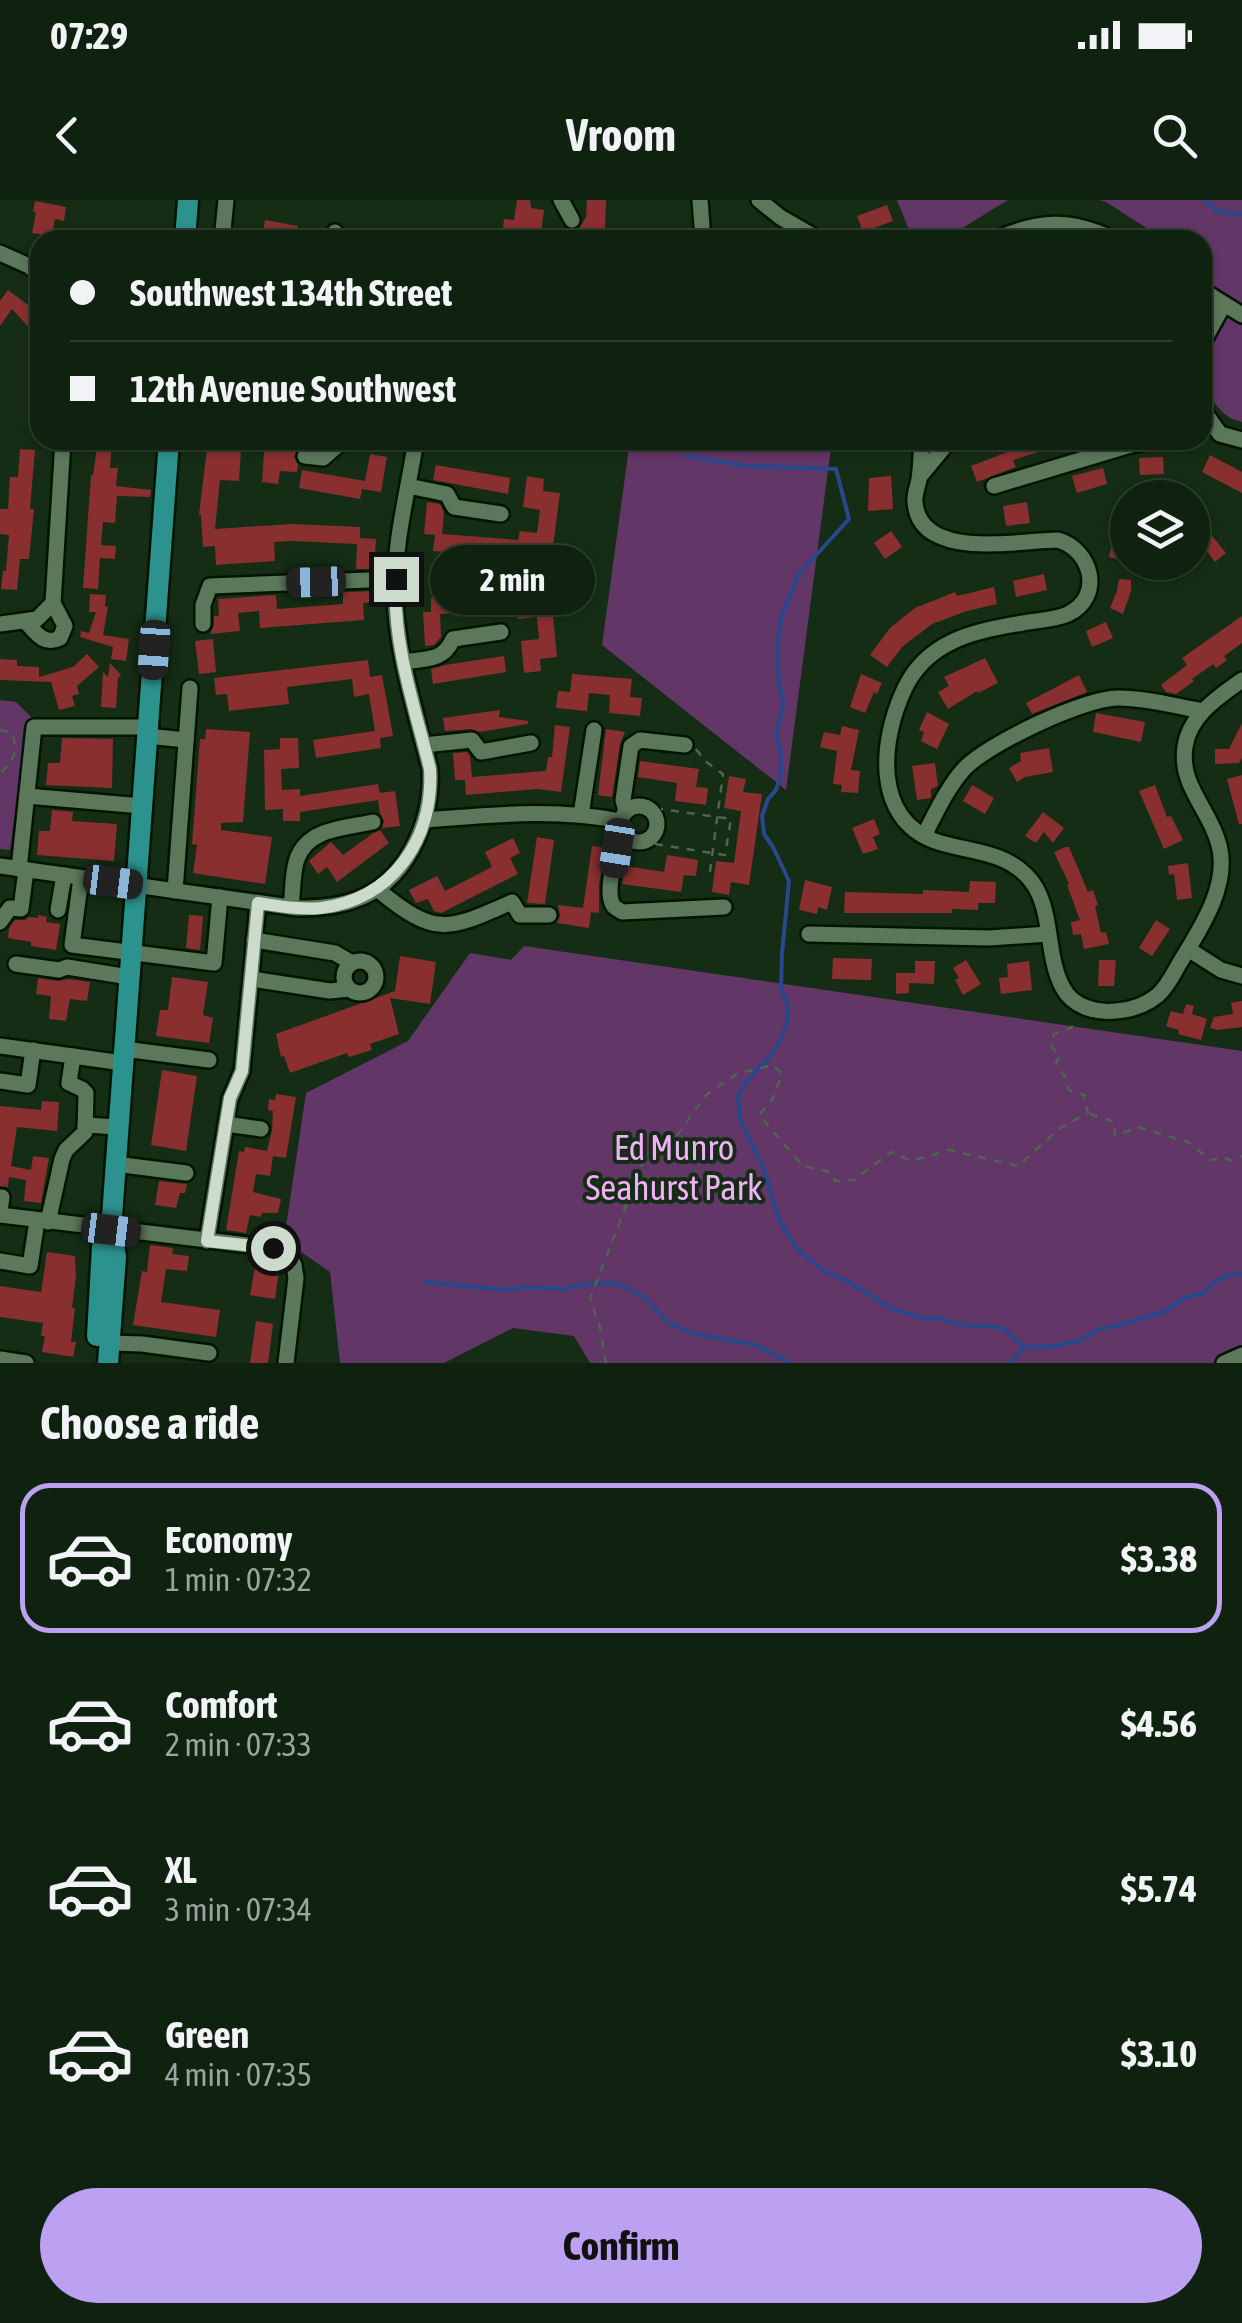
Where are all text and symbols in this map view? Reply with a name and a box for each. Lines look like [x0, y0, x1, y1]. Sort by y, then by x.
text: 07:29 [50, 14, 128, 57]
icon: back [40, 108, 95, 163]
icon: search [1147, 108, 1202, 163]
text: Vroom [566, 109, 676, 161]
text: Southwest 134th Street [130, 271, 452, 314]
text: 12th Avenue Southwest [130, 367, 456, 410]
map controls [1110, 480, 1210, 580]
button: layers [1110, 480, 1210, 580]
callout: 2 min [431, 544, 596, 614]
route end [374, 557, 419, 602]
text: 2 min [480, 561, 545, 598]
car [285, 566, 347, 598]
car [137, 619, 171, 681]
car [597, 816, 637, 880]
car [81, 863, 145, 901]
park label: Ed Munro Seahurst Park [586, 1127, 762, 1207]
car [79, 1211, 143, 1249]
route start [251, 1226, 296, 1271]
text: Choose a ride [40, 1397, 259, 1449]
icon: car [45, 1513, 135, 1603]
text: Economy [165, 1518, 292, 1561]
text: $3.38 [1121, 1537, 1197, 1580]
text: 1 min · 07:32 [165, 1561, 312, 1598]
icon: car [45, 1678, 135, 1768]
text: Comfort [165, 1683, 277, 1726]
text: $4.56 [1121, 1702, 1197, 1745]
text: 2 min · 07:33 [165, 1726, 312, 1763]
icon: car [45, 1843, 135, 1933]
text: XL [165, 1848, 197, 1891]
text: $5.74 [1121, 1867, 1197, 1910]
text: 3 min · 07:34 [165, 1891, 312, 1928]
icon: car [45, 2008, 135, 2098]
text: Green [165, 2013, 249, 2056]
text: $3.10 [1121, 2032, 1197, 2075]
text: 4 min · 07:35 [165, 2056, 312, 2093]
button: Confirm [40, 2188, 1202, 2303]

